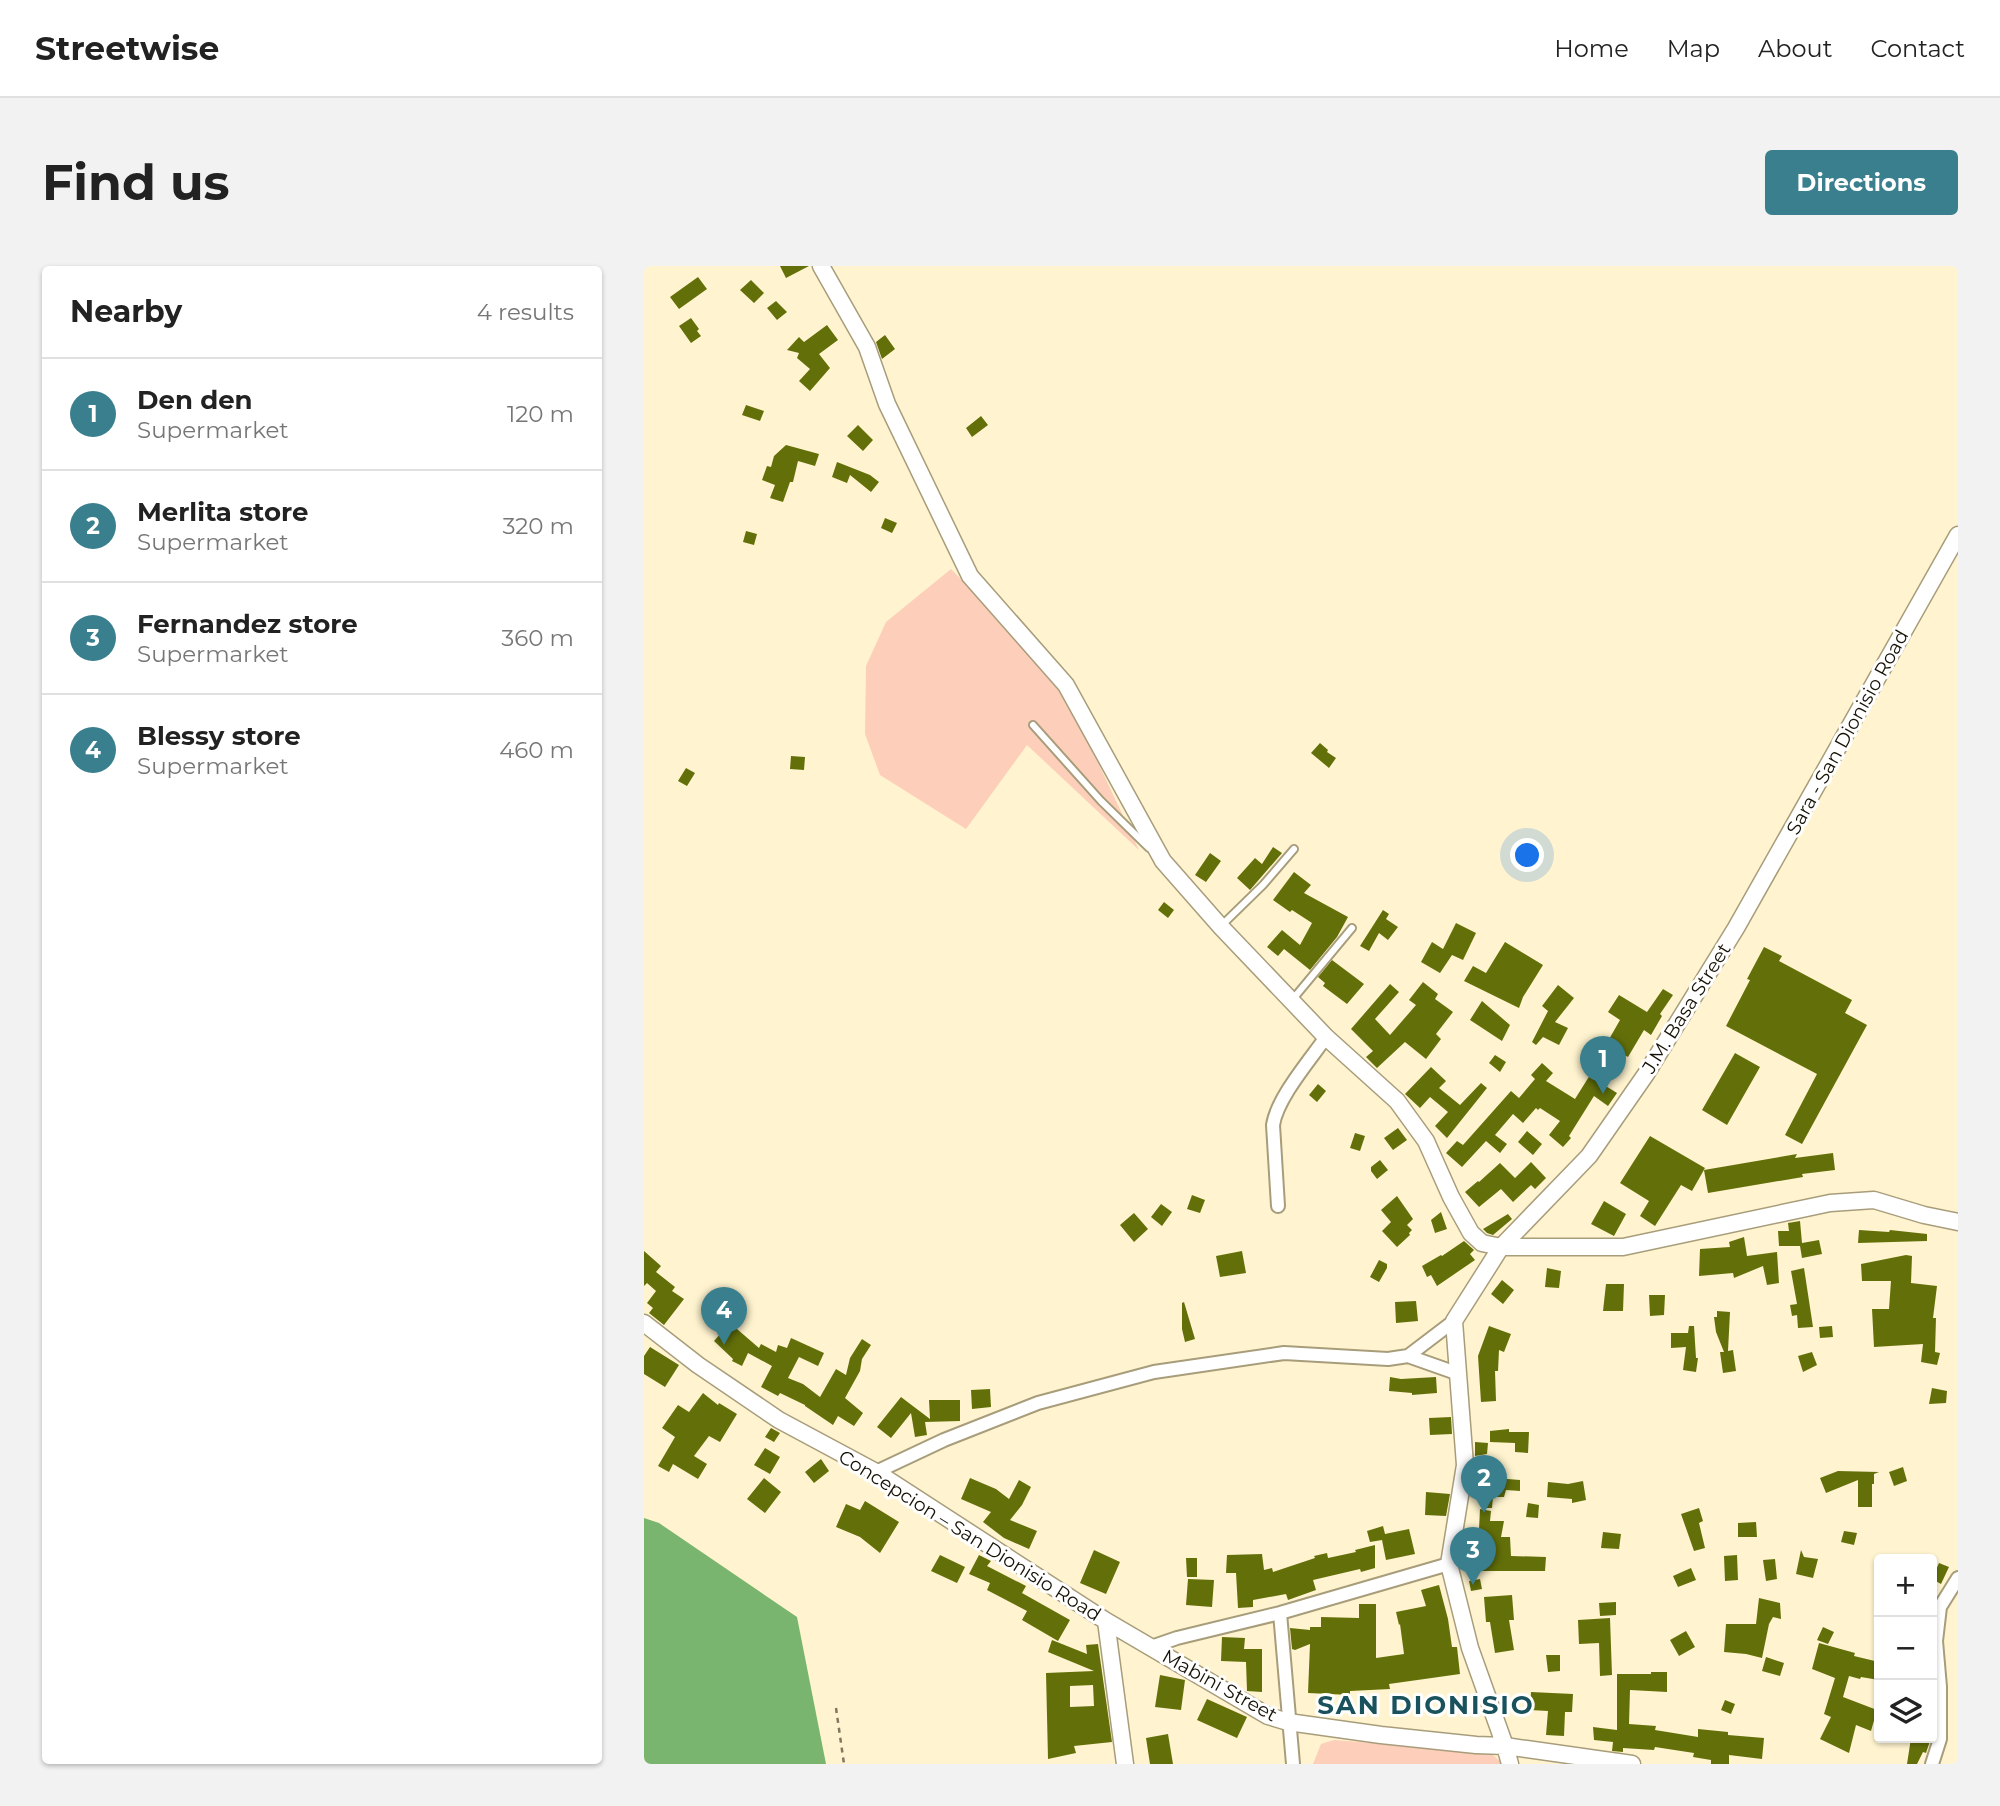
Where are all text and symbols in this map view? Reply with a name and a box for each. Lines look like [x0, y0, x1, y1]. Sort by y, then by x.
text: Streetwise [35, 28, 219, 68]
text: Home [1554, 34, 1629, 63]
text: Map [1667, 34, 1720, 63]
text: About [1758, 34, 1832, 63]
text: Contact [1870, 34, 1965, 63]
button: Directions [1765, 150, 1958, 215]
text: Find us [42, 153, 230, 212]
text: Nearby [70, 293, 182, 330]
text: 4 results [477, 298, 574, 326]
text: Den den [137, 384, 253, 416]
text: 1 [88, 400, 98, 428]
text: 120 m [507, 400, 574, 428]
text: Supermarket [137, 416, 289, 444]
text: Merlita store [137, 496, 308, 528]
text: 2 [86, 512, 100, 540]
text: 320 m [502, 512, 574, 540]
text: Supermarket [137, 528, 289, 556]
text: Fernandez store [137, 608, 358, 640]
text: 3 [86, 624, 100, 652]
text: 360 m [501, 624, 574, 652]
street label: Sara - San Dionisio Road [1782, 626, 1913, 839]
text: Supermarket [137, 640, 289, 668]
text: Blessy store [137, 720, 301, 752]
text: 4 [85, 736, 101, 764]
text: 460 m [499, 736, 574, 764]
text: Supermarket [137, 752, 289, 780]
your location [1510, 838, 1544, 872]
street label: J.M. Basa Street [1637, 939, 1736, 1078]
pin: 1 [1580, 1036, 1626, 1094]
pin: 4 [701, 1287, 747, 1345]
street label: Concepcion – San Dionisio Road [834, 1445, 1105, 1626]
pin: 2 [1461, 1455, 1507, 1513]
pin: 3 [1450, 1527, 1496, 1585]
map controls [1874, 1554, 1937, 1743]
button: + [1874, 1554, 1937, 1617]
button: − [1874, 1617, 1937, 1680]
street label: Mabini Street [1158, 1644, 1281, 1727]
button: layers [1874, 1680, 1937, 1743]
district label: SAN DIONISIO [1317, 1689, 1535, 1721]

